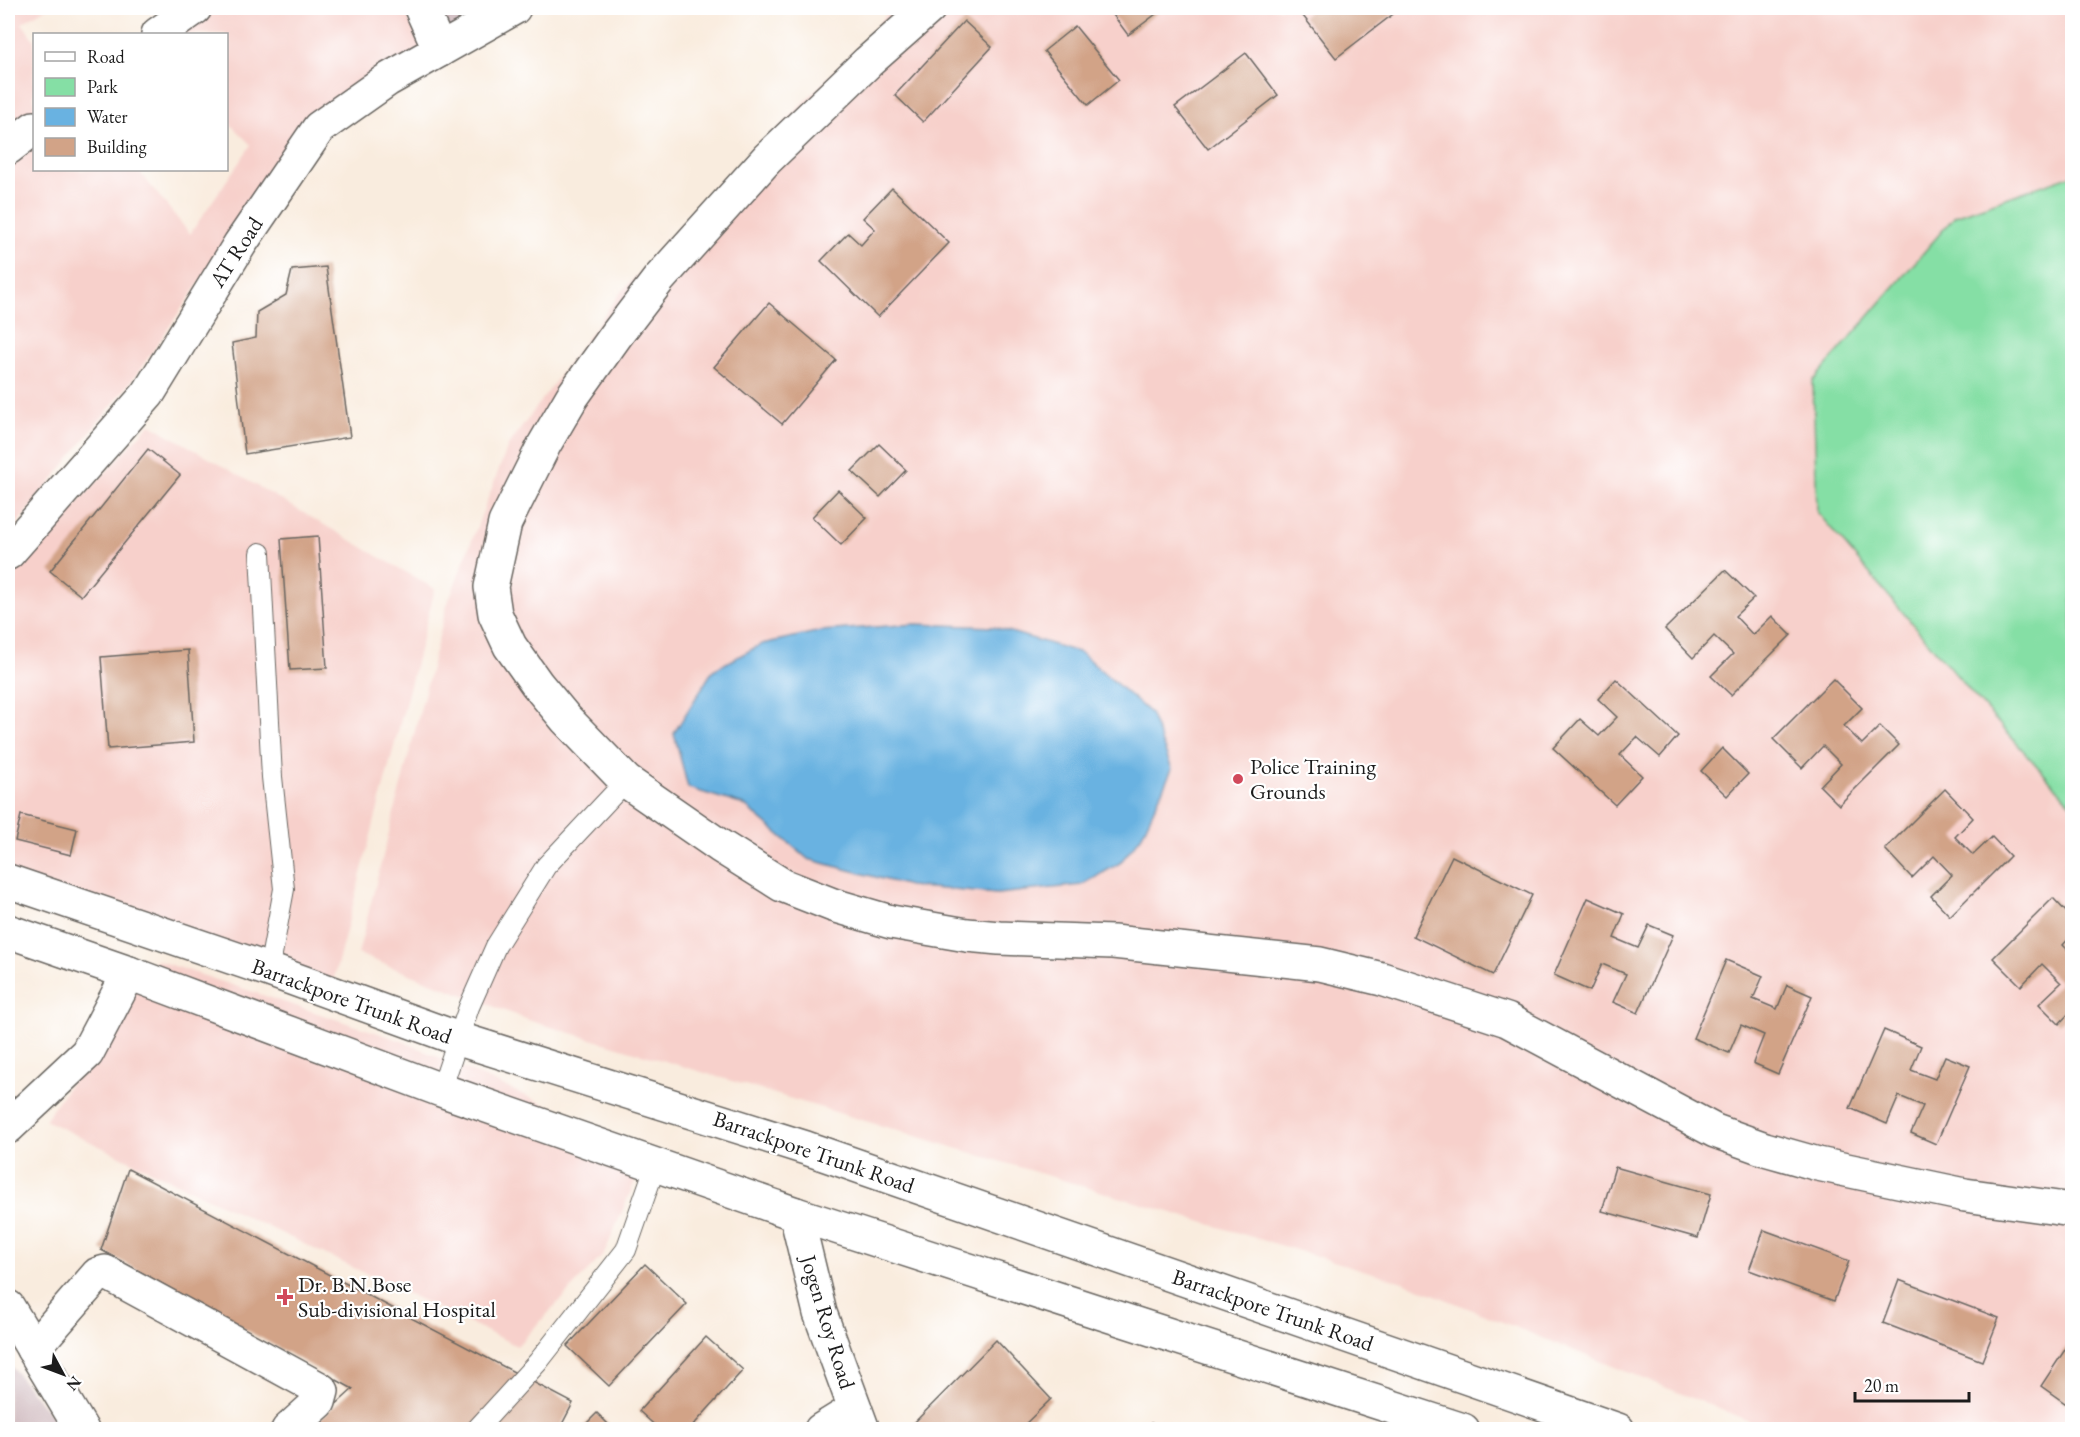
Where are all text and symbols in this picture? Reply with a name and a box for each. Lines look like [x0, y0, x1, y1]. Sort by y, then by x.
legend [33, 33, 228, 171]
text: Road [87, 45, 126, 68]
text: Park [87, 75, 118, 98]
text: Water [87, 105, 128, 128]
text: Building [87, 135, 147, 158]
street label: AT Road [202, 211, 270, 294]
place label: Police Training Grounds [1250, 752, 1376, 806]
marker: Police Training Grounds [1231, 772, 1245, 786]
street label: Barrackpore Trunk Road [248, 951, 457, 1051]
street label: Barrackpore Trunk Road [710, 1104, 919, 1200]
street label: Jogen Roy Road [793, 1250, 862, 1393]
street label: Barrackpore Trunk Road [1169, 1262, 1378, 1358]
place label: Dr. B.N.Bose Sub-divisional Hospital [298, 1270, 496, 1324]
marker: Dr. B.N.Bose Sub-divisional Hospital [276, 1288, 294, 1306]
north arrow [33, 1344, 93, 1404]
scale bar [1855, 1365, 1969, 1403]
text: N [62, 1372, 86, 1395]
text: 20 m [1864, 1374, 1899, 1397]

